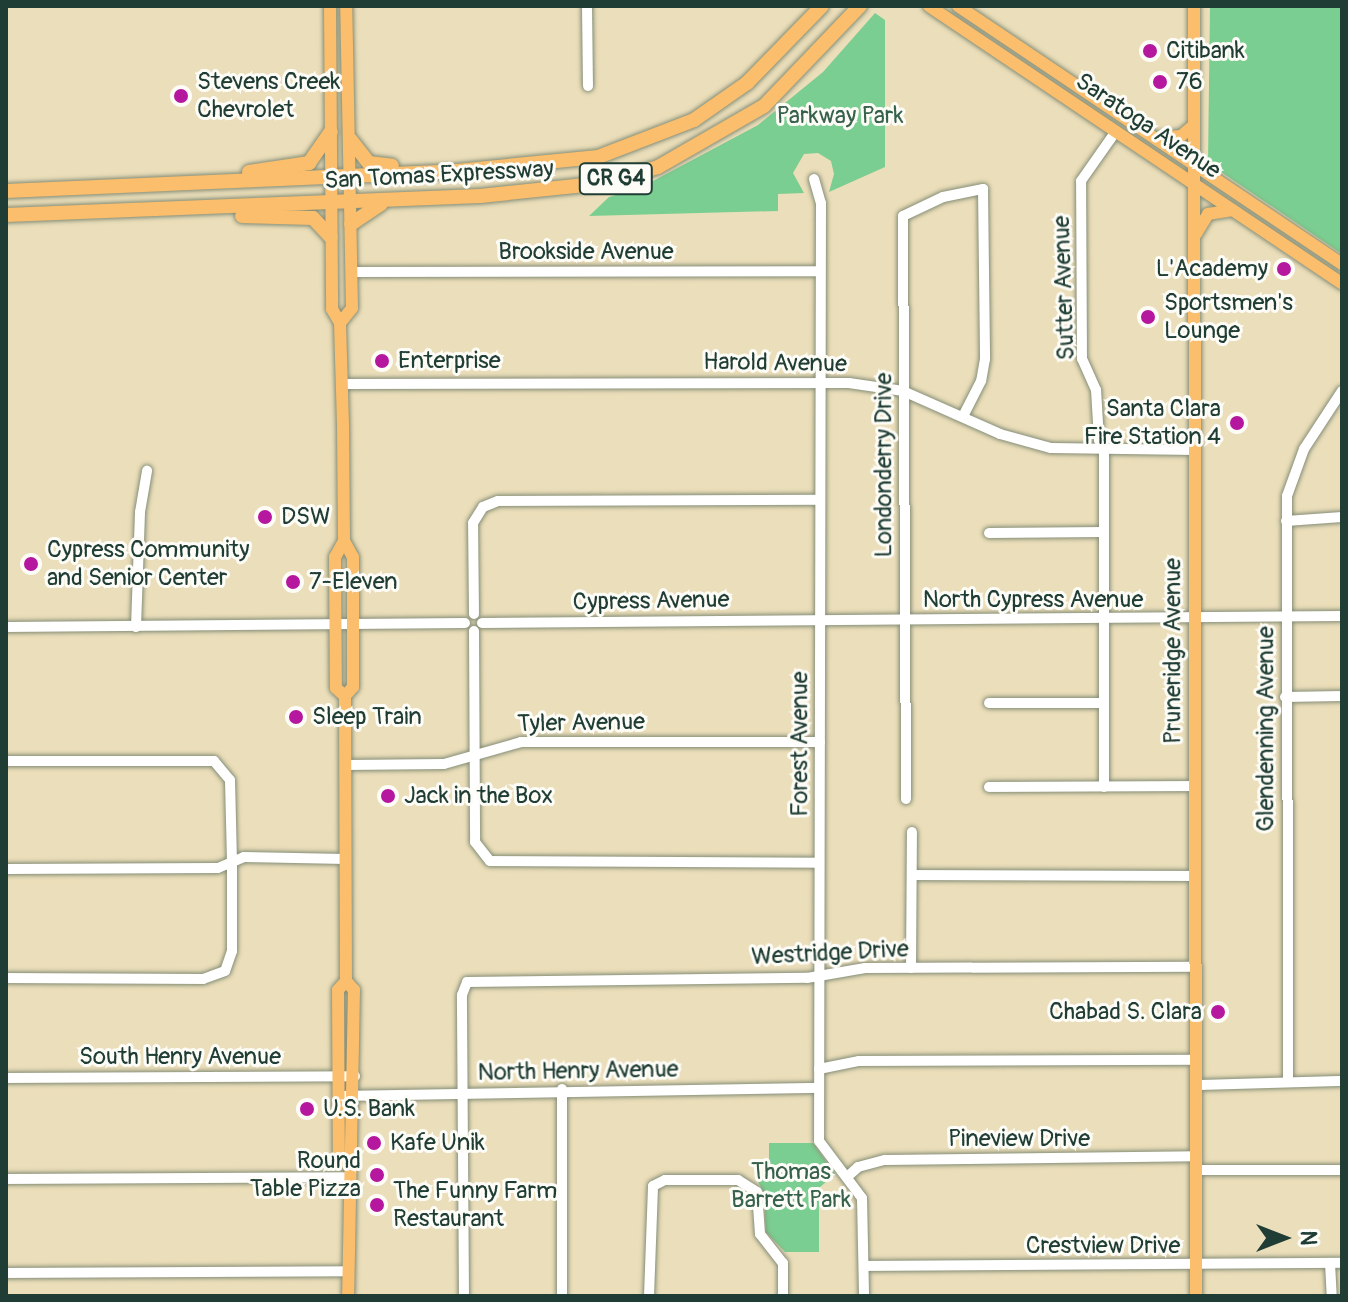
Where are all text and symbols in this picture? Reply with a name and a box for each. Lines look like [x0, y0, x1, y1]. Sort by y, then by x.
place label: Citibank [1166, 37, 1245, 65]
marker: Citibank [1141, 42, 1159, 60]
street label: Saratoga Avenue [1070, 67, 1226, 185]
place label: Stevens Creek Chevrolet [197, 68, 340, 124]
place label: 76 [1176, 68, 1203, 96]
marker: 76 [1151, 73, 1169, 91]
marker: Stevens Creek Chevrolet [172, 87, 190, 105]
park label: Parkway Park [777, 102, 903, 130]
street label: San Tomas Expressway [324, 155, 554, 195]
road number: CR G4 [578, 161, 654, 197]
street label: Sutter Avenue [1047, 215, 1081, 361]
street label: Brookside Avenue [498, 238, 674, 266]
place label: L'Academy [1156, 255, 1268, 283]
marker: L'Academy [1275, 260, 1293, 278]
place label: Sportsmen's Lounge [1164, 289, 1293, 345]
marker: Sportsmen's Lounge [1139, 308, 1157, 326]
place label: Enterprise [398, 347, 501, 375]
street label: Harold Avenue [703, 347, 847, 379]
marker: Enterprise [373, 352, 391, 370]
street label: Londonderry Drive [870, 373, 898, 557]
place label: Santa Clara Fire Station 4 [1084, 395, 1221, 451]
marker: Santa Clara Fire Station 4 [1228, 414, 1246, 432]
place label: DSW [281, 503, 331, 531]
marker: DSW [256, 508, 274, 526]
place label: Cypress Community and Senior Center [47, 536, 249, 592]
marker: Cypress Community and Senior Center [22, 555, 40, 573]
street label: Pruneridge Avenue [1159, 558, 1187, 744]
place label: 7-Eleven [309, 568, 398, 596]
marker: 7-Eleven [284, 573, 302, 591]
street label: Cypress Avenue [572, 585, 730, 617]
street label: North Cypress Avenue [923, 586, 1143, 614]
street label: Glendenning Avenue [1252, 626, 1280, 832]
street label: Forest Avenue [786, 671, 814, 817]
place label: Sleep Train [312, 703, 422, 731]
street label: Tyler Avenue [517, 707, 645, 739]
marker: Sleep Train [287, 708, 305, 726]
place label: Jack in the Box [404, 782, 553, 810]
marker: Jack in the Box [379, 787, 397, 805]
street label: Westridge Drive [751, 934, 909, 972]
place label: Chabad S. Clara [1049, 998, 1202, 1026]
marker: Chabad S. Clara [1209, 1003, 1227, 1021]
street label: South Henry Avenue [79, 1043, 281, 1071]
street label: North Henry Avenue [477, 1055, 679, 1087]
place label: U.S. Bank [323, 1095, 415, 1123]
marker: U.S. Bank [298, 1100, 316, 1118]
street label: Pineview Drive [948, 1125, 1090, 1153]
place label: Kafe Unik [390, 1129, 485, 1157]
marker: Kafe Unik [365, 1134, 383, 1152]
place label: Round Table Pizza [250, 1147, 361, 1203]
park label: Thomas Barrett Park [731, 1158, 851, 1214]
marker: Round Table Pizza [368, 1166, 386, 1184]
place label: The Funny Farm Restaurant [393, 1177, 557, 1233]
marker: The Funny Farm Restaurant [368, 1196, 386, 1214]
north arrow [1244, 1198, 1324, 1278]
text: N [1294, 1231, 1322, 1245]
street label: Crestview Drive [1026, 1232, 1180, 1260]

